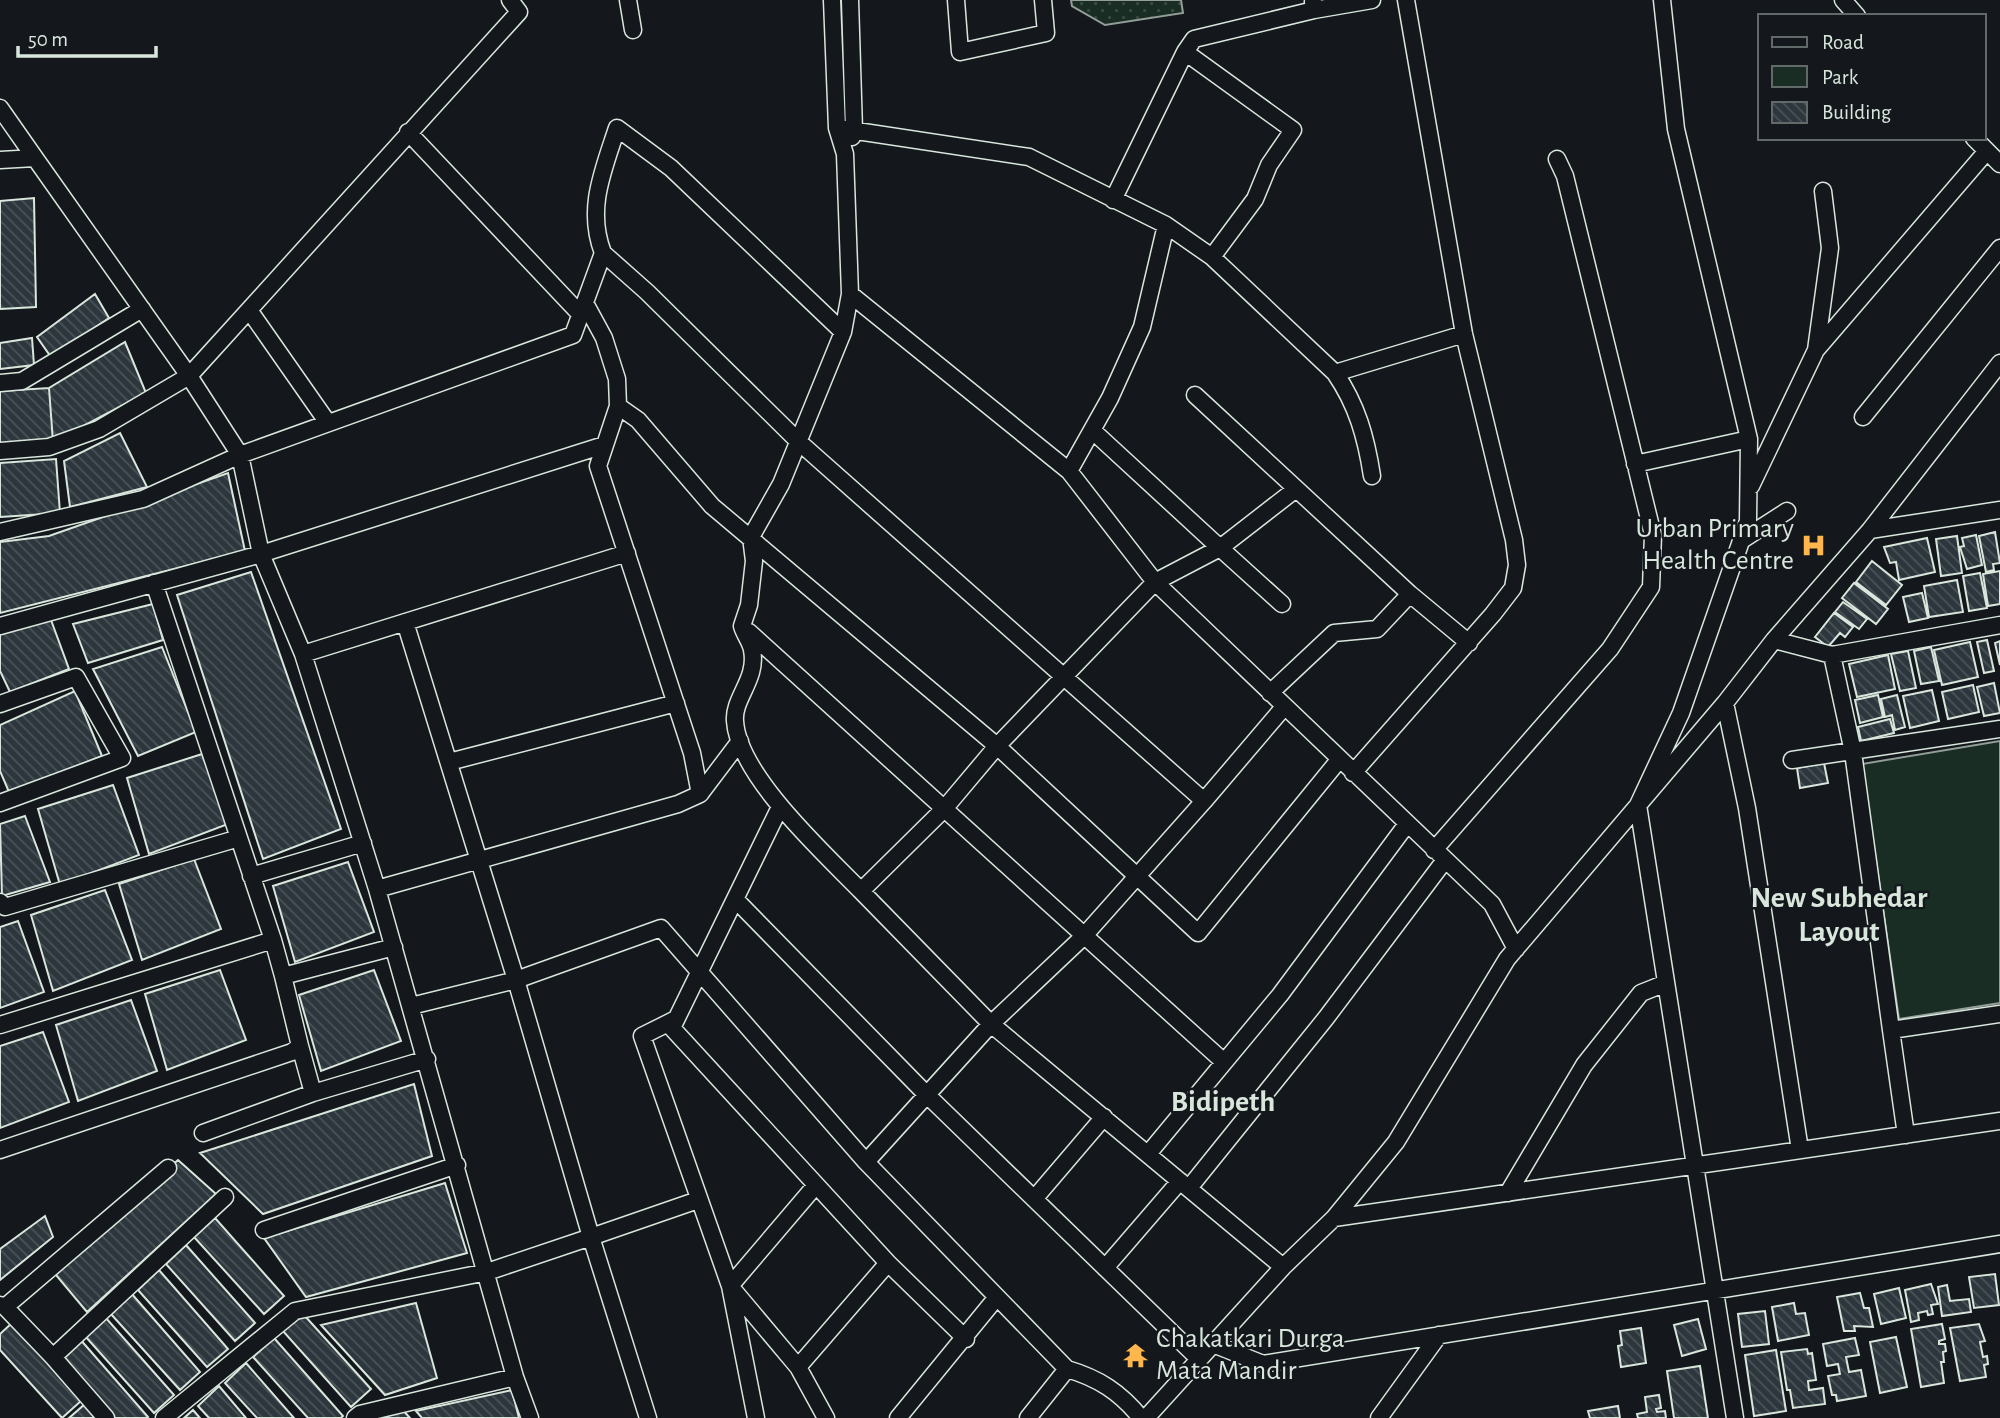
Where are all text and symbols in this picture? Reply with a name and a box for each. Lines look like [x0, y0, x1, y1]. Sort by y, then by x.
scale bar [18, 14, 156, 58]
legend [1758, 14, 1986, 140]
text: 50 m [28, 29, 68, 50]
text: Road [1822, 32, 1864, 53]
text: Park [1822, 67, 1859, 88]
text: Building [1822, 102, 1892, 123]
place label: Urban Primary Health Centre [1635, 515, 1794, 575]
hospital icon: Urban Primary Health Centre [1800, 531, 1828, 559]
district label: New Subhedar Layout [1751, 883, 1928, 947]
district label: Bidipeth [1171, 1087, 1275, 1117]
place label: Chakatkari Durga Mata Mandir [1156, 1325, 1345, 1385]
temple icon: Chakatkari Durga Mata Mandir [1122, 1341, 1150, 1369]

